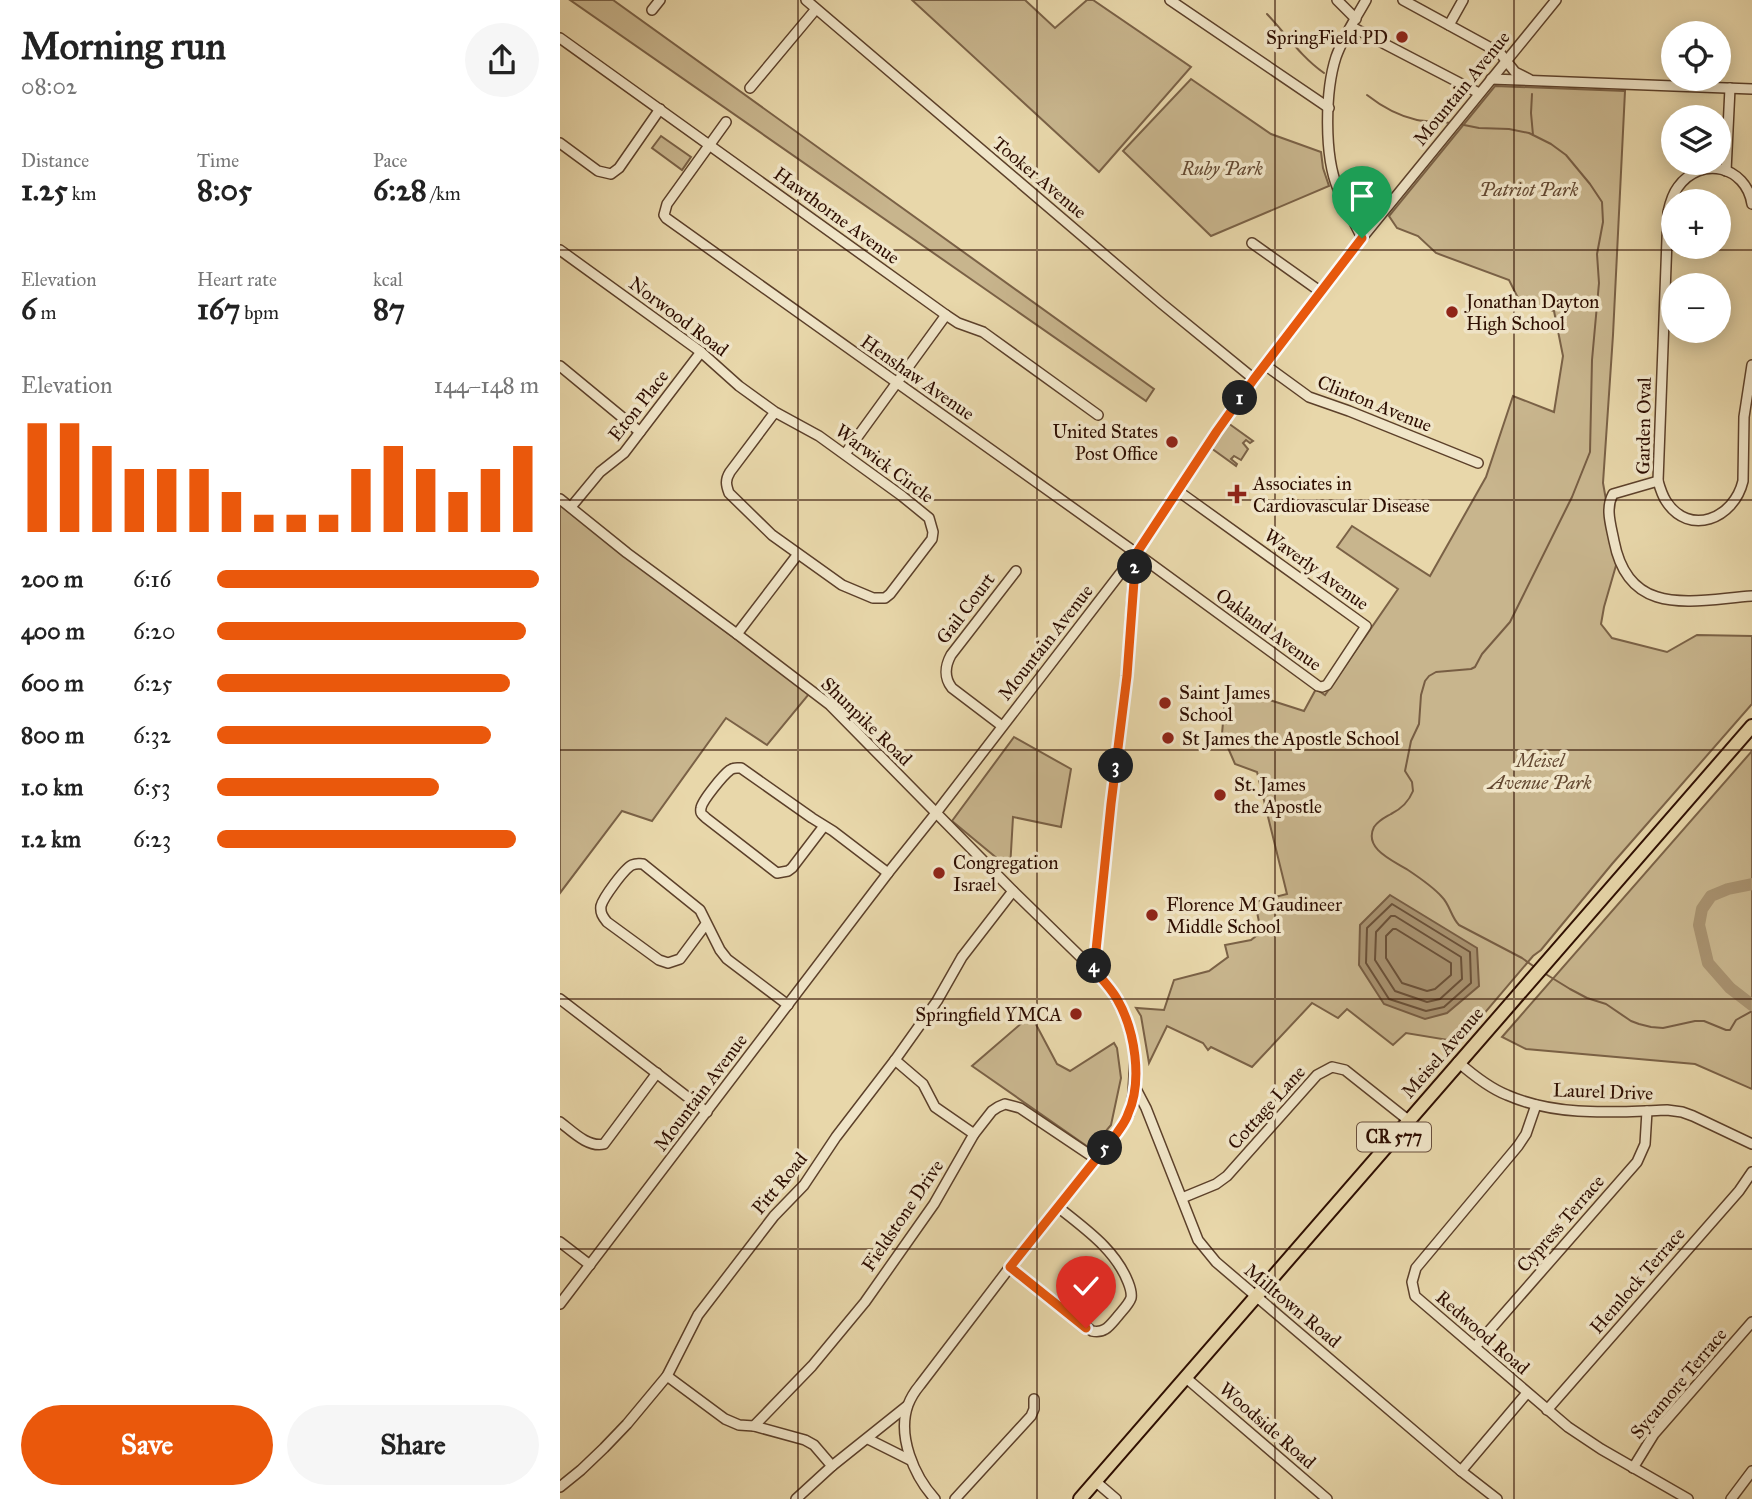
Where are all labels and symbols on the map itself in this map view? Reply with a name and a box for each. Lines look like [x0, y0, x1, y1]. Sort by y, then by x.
place label: SpringField PD [1266, 26, 1388, 50]
street label: Mountain Avenue [1408, 26, 1515, 150]
marker: SpringField PD [1394, 29, 1410, 45]
street label: Tooker Avenue [988, 131, 1091, 223]
park label: Ruby Park [1180, 157, 1263, 180]
street label: Hawthorne Avenue [769, 162, 904, 269]
pin [1332, 166, 1392, 238]
park label: Patriot Park [1479, 178, 1579, 201]
street label: Norwood Road [624, 272, 733, 362]
place label: Jonathan Dayton High School [1464, 290, 1599, 336]
marker: Jonathan Dayton High School [1444, 304, 1460, 320]
street label: Henshaw Avenue [856, 330, 979, 425]
street label: Eton Place [603, 365, 673, 446]
street label: Clinton Avenue [1314, 370, 1435, 437]
street label: Garden Oval [1631, 376, 1656, 475]
pin: 1 [1222, 380, 1258, 416]
street label: Warwick Circle [831, 419, 938, 508]
place label: United States Post Office [1053, 420, 1158, 465]
marker: United States Post Office [1164, 434, 1180, 450]
place label: Associates in Cardiovascular Disease [1252, 472, 1430, 517]
marker: Associates in Cardiovascular Disease [1227, 484, 1247, 504]
street label: Waverly Avenue [1260, 524, 1374, 615]
pin: 2 [1118, 550, 1152, 584]
street label: Gail Court [931, 568, 1000, 648]
street label: Mountain Avenue [993, 580, 1098, 705]
street label: Oakland Avenue [1211, 583, 1326, 676]
street label: Shunpike Road [816, 672, 917, 771]
place label: Saint James School [1179, 681, 1270, 726]
marker: Saint James School [1157, 695, 1173, 711]
place label: St James the Apostle School [1182, 727, 1401, 751]
marker: St James the Apostle School [1160, 730, 1176, 746]
pin: 3 [1098, 748, 1134, 784]
park label: Meisel Avenue Park [1486, 749, 1592, 794]
place label: St. James the Apostle [1234, 773, 1322, 818]
marker: St. James the Apostle [1212, 787, 1228, 803]
place label: Congregation Israel [953, 851, 1058, 896]
marker: Congregation Israel [931, 865, 947, 881]
place label: Florence M Gaudineer Middle School [1166, 893, 1343, 938]
marker: Florence M Gaudineer Middle School [1144, 907, 1160, 923]
pin: 4 [1076, 948, 1112, 984]
street label: Meisel Avenue [1396, 1002, 1488, 1103]
place label: Springfield YMCA [915, 1003, 1062, 1027]
marker: Springfield YMCA [1068, 1006, 1084, 1022]
street label: Mountain Avenue [649, 1029, 752, 1155]
street label: Cottage Lane [1223, 1060, 1311, 1155]
street label: Laurel Drive [1552, 1078, 1654, 1105]
road number: CR 577 [1357, 1122, 1431, 1152]
pin: 5 [1088, 1130, 1122, 1166]
street label: Pitt Road [747, 1147, 812, 1219]
street label: Fieldstone Drive [857, 1155, 948, 1275]
street label: Cypress Terrace [1512, 1170, 1609, 1277]
street label: Hemlock Terrace [1585, 1222, 1690, 1338]
pin [1056, 1256, 1116, 1328]
street label: Milltown Road [1240, 1258, 1346, 1353]
street label: Redwood Road [1431, 1285, 1535, 1380]
street label: Sycamore Terrace [1625, 1323, 1732, 1443]
street label: Woodside Road [1215, 1377, 1321, 1474]

